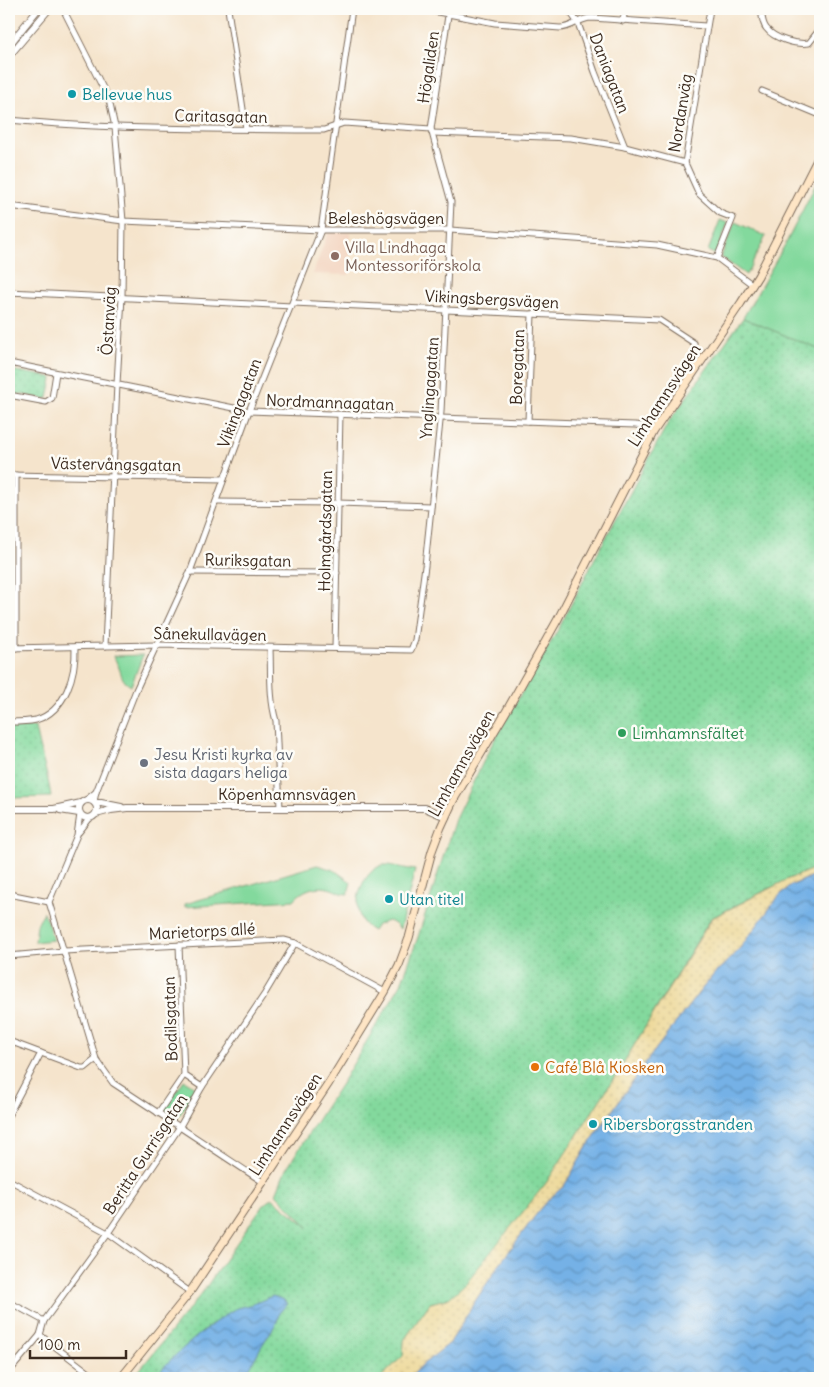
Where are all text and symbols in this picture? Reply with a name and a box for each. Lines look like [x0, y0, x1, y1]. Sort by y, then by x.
street label: Högaliden [413, 29, 443, 105]
street label: Daniagatan [586, 30, 634, 116]
street label: Nordanväg [664, 72, 696, 154]
place label: Bellevue hus [82, 84, 172, 104]
marker: Bellevue hus [66, 88, 78, 100]
street label: Caritasgatan [174, 105, 268, 127]
street label: Beleshögsvägen [328, 208, 444, 228]
place label: Villa Lindhaga Montessoriförskola [345, 237, 481, 275]
marker: Villa Lindhaga Montessoriförskola [329, 250, 341, 262]
street label: Vikingsbergsvägen [424, 285, 560, 313]
street label: Östanväg [96, 286, 120, 356]
street label: Boregatan [506, 329, 528, 405]
street label: Ynglingagatan [415, 336, 443, 440]
street label: Limhamnsvägen [623, 340, 705, 450]
street label: Vikingagatan [213, 355, 265, 451]
street label: Nordmannagatan [266, 390, 394, 414]
street label: Västervångsgatan [51, 453, 181, 475]
street label: Holmgårdsgatan [314, 470, 336, 592]
street label: Ruriksgatan [204, 549, 292, 571]
street label: Sånekullavägen [153, 623, 267, 645]
street label: Limhamnsvägen [423, 706, 499, 820]
place label: Limhamnsfältet [632, 723, 745, 743]
marker: Limhamnsfältet [616, 727, 628, 739]
place label: Jesu Kristi kyrka av sista dagars heliga [154, 744, 293, 782]
marker: Jesu Kristi kyrka av sista dagars heliga [138, 757, 150, 769]
street label: Köpenhamnsvägen [218, 784, 356, 804]
place label: Utan titel [399, 889, 464, 909]
marker: Utan titel [383, 893, 395, 905]
street label: Marietorps allé [148, 918, 256, 944]
street label: Bodilsgatan [159, 976, 181, 1062]
place label: Café Blå Kiosken [545, 1057, 664, 1077]
marker: Café Blå Kiosken [529, 1061, 541, 1073]
street label: Limhamnsvägen [244, 1069, 326, 1179]
street label: Beritta Gurrisgatan [99, 1090, 191, 1218]
place label: Ribersborgsstranden [603, 1114, 753, 1134]
marker: Ribersborgsstranden [587, 1118, 599, 1130]
scale bar [30, 1327, 126, 1359]
text: 100 m [38, 1335, 80, 1354]

